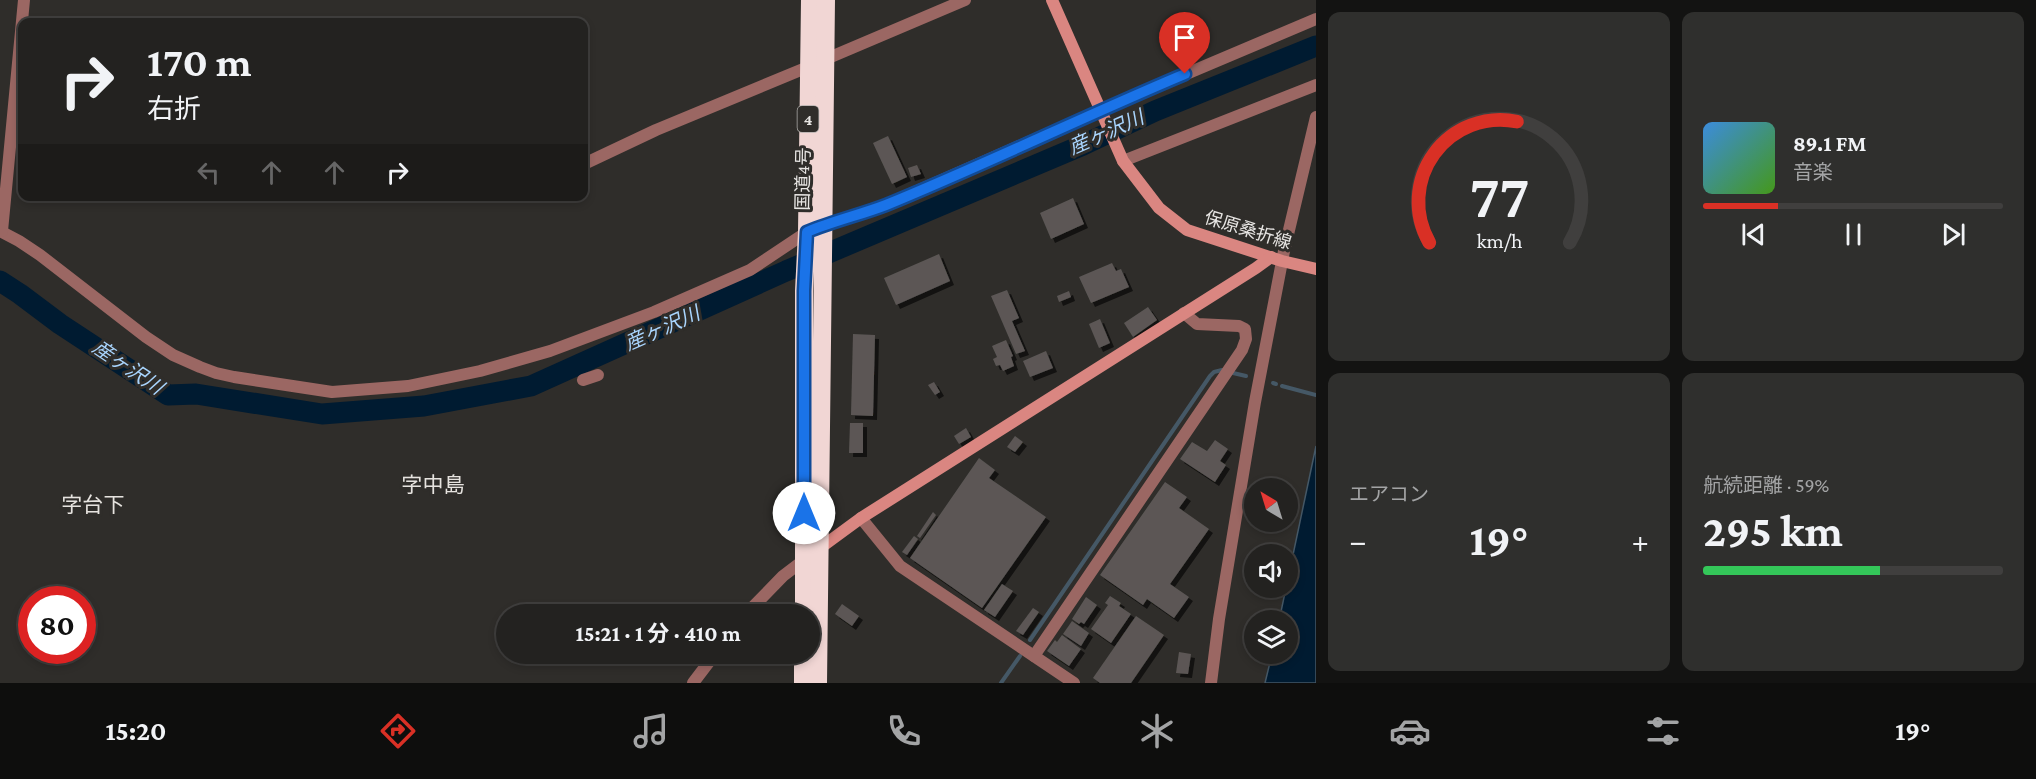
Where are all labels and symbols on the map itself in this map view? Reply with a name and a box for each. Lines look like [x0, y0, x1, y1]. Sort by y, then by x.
pin [1159, 12, 1210, 74]
water label: 産ヶ沢川 [1065, 105, 1149, 158]
road number: 4 [798, 106, 818, 132]
street label: 国道4号 [792, 147, 814, 211]
street label: 保原桑折線 [1202, 207, 1294, 253]
water label: 産ヶ沢川 [621, 301, 705, 354]
water label: 産ヶ沢川 [89, 336, 169, 400]
district label: 字中島 [402, 473, 465, 497]
north arrow [1244, 478, 1298, 532]
position arrow [772, 481, 836, 545]
district label: 字台下 [62, 493, 125, 517]
speed limit sign: 80 [18, 586, 96, 664]

